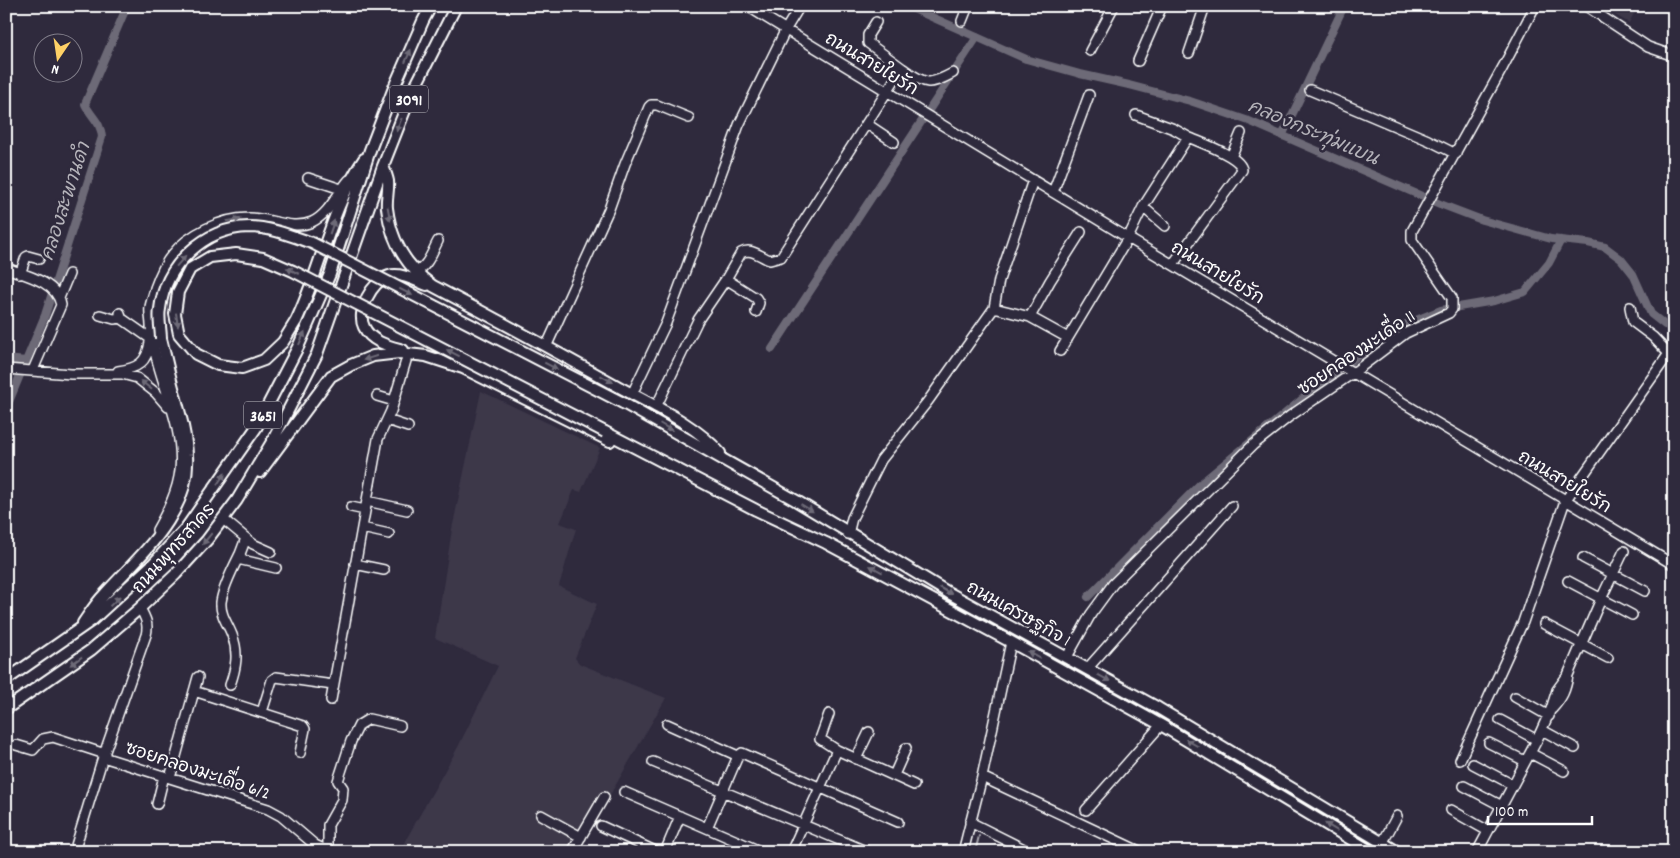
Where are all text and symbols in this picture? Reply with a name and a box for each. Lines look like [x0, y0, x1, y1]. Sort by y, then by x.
street label: ถนนสายใยรัก [819, 25, 924, 103]
north arrow [32, 32, 82, 82]
one-way arrow [404, 49, 412, 63]
text: N [50, 58, 61, 79]
road number: 3091 [390, 86, 428, 112]
water label: คลองกระทุ่มแบน [1243, 94, 1383, 174]
one-way arrow [395, 118, 402, 133]
water label: คลองสะพานดำ [35, 138, 100, 265]
one-way arrow [385, 206, 393, 222]
one-way arrow [226, 216, 242, 224]
one-way arrow [328, 219, 336, 234]
street label: ถนนสายใยรัก [1165, 234, 1270, 312]
one-way arrow [175, 255, 186, 268]
one-way arrow [286, 267, 300, 275]
one-way arrow [399, 288, 413, 296]
street label: ซอยคลองมะเดื่อ 11 [1289, 299, 1421, 403]
one-way arrow [173, 312, 181, 328]
one-way arrow [298, 331, 306, 345]
one-way arrow [446, 349, 459, 358]
one-way arrow [362, 354, 377, 362]
one-way arrow [544, 362, 558, 370]
one-way arrow [600, 375, 613, 384]
one-way arrow [140, 380, 153, 391]
road number: 3651 [244, 402, 282, 428]
one-way arrow [659, 422, 672, 431]
street label: ถนนสายใยรัก [1512, 443, 1617, 521]
one-way arrow [216, 472, 226, 486]
street label: ถนนพุทธสาคร [127, 499, 222, 600]
one-way arrow [800, 503, 813, 512]
one-way arrow [202, 532, 213, 545]
one-way arrow [869, 565, 883, 574]
street label: ถนนเศรษฐกิจ 1 [961, 575, 1075, 654]
one-way arrow [939, 587, 953, 596]
one-way arrow [108, 595, 120, 607]
one-way arrow [1027, 651, 1042, 659]
one-way arrow [69, 656, 83, 666]
one-way arrow [1096, 674, 1111, 682]
street label: ซอยคลองมะเดื่อ 6/2 [121, 730, 275, 808]
one-way arrow [1185, 738, 1198, 747]
scale bar [1488, 793, 1591, 825]
text: 100 m [1495, 802, 1528, 824]
one-way arrow [1324, 822, 1337, 831]

